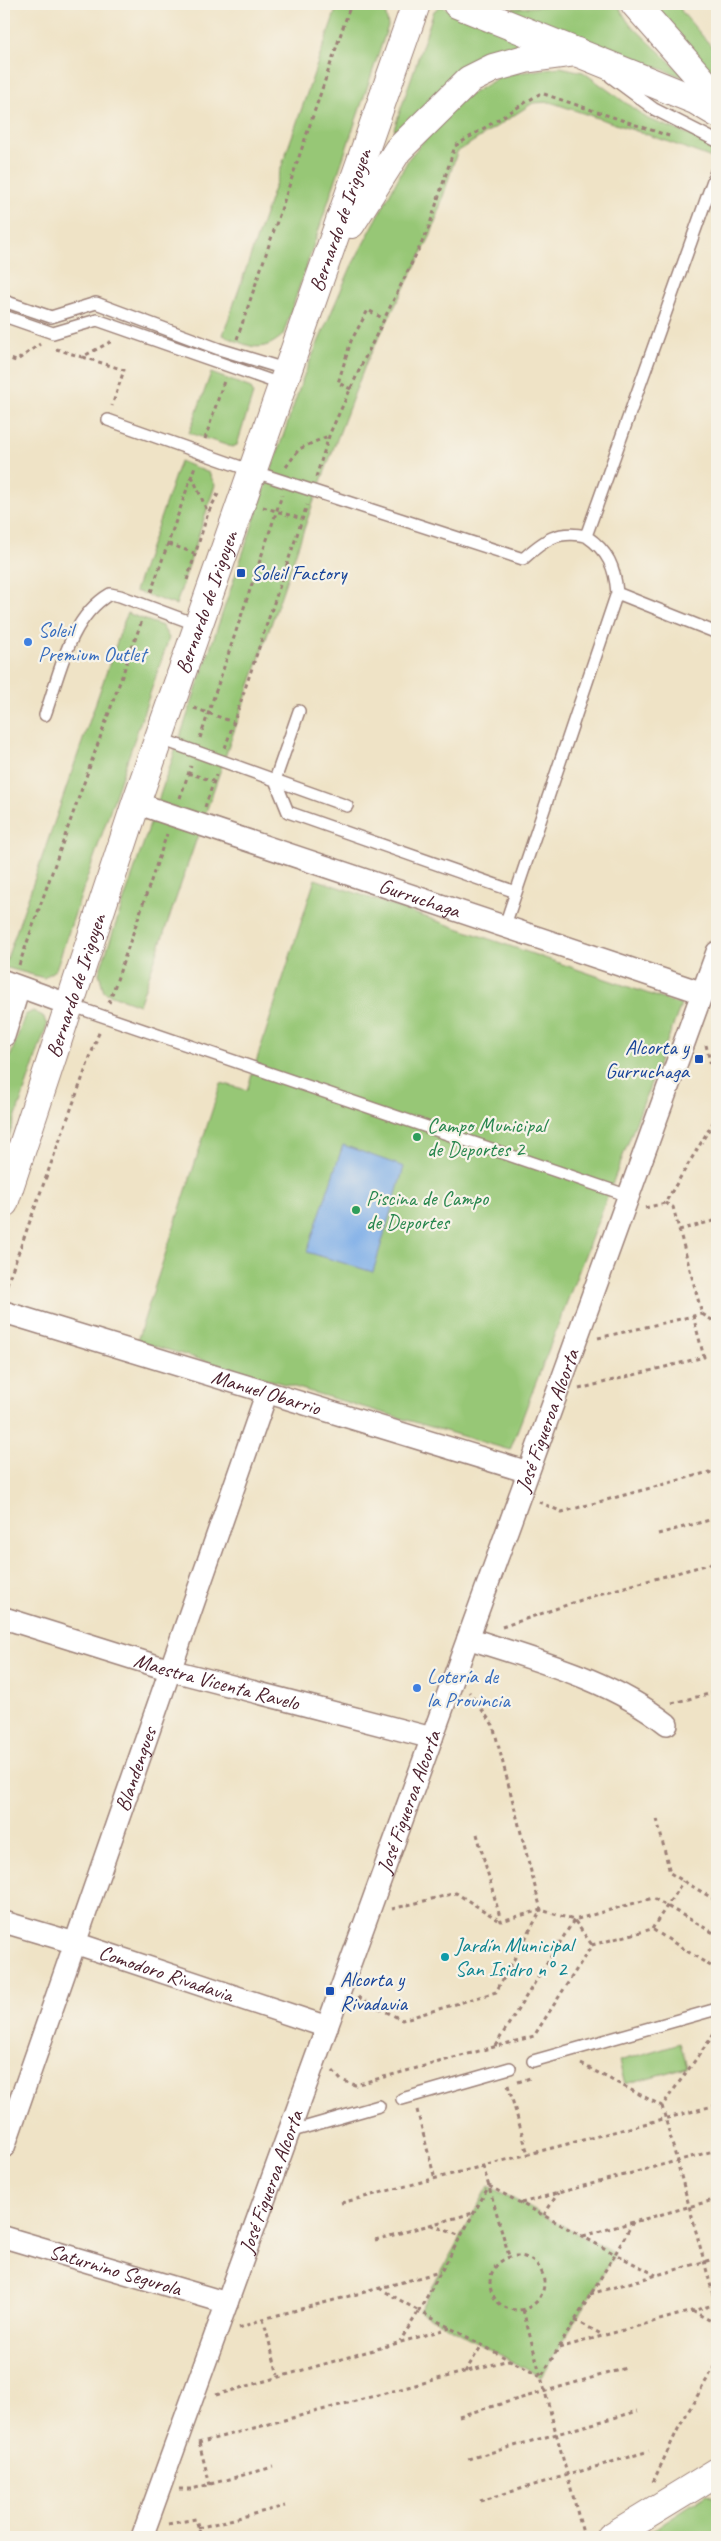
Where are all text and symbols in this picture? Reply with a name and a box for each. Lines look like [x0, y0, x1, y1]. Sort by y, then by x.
street label: Bernardo de Irigoyen [303, 143, 378, 295]
street label: Bernardo de Irigoyen [169, 526, 244, 677]
place label: Soleil Factory [251, 560, 348, 586]
marker: Soleil Factory [235, 567, 247, 579]
place label: Soleil Premium Outlet [38, 617, 149, 667]
marker: Soleil Premium Outlet [22, 636, 34, 648]
street label: Gurruchaga [376, 872, 465, 924]
street label: Bernardo de Irigoyen [40, 909, 112, 1061]
place label: Alcorta y Gurruchaga [605, 1034, 691, 1084]
marker: Alcorta y Gurruchaga [693, 1053, 705, 1065]
place label: Campo Municipal de Deportes 2 [427, 1112, 549, 1162]
marker: Campo Municipal de Deportes 2 [411, 1131, 423, 1143]
place label: Piscina de Campo de Deportes [366, 1185, 490, 1235]
marker: Piscina de Campo de Deportes [350, 1204, 362, 1216]
street label: José Figueroa Alcorta [509, 1344, 586, 1496]
street label: Manuel Obarrio [209, 1363, 325, 1421]
street label: Maestra Vicenta Ravelo [131, 1647, 303, 1716]
place label: Lotería de la Provincia [427, 1663, 511, 1713]
marker: Lotería de la Provincia [411, 1682, 423, 1694]
street label: Blandengues [109, 1722, 163, 1815]
street label: José Figueroa Alcorta [371, 1725, 447, 1878]
place label: Jardín Municipal San Isidro n° 2 [454, 1932, 577, 1982]
street label: Comodoro Rivadavia [95, 1939, 239, 2009]
marker: Jardín Municipal San Isidro n° 2 [439, 1951, 451, 1963]
place label: Alcorta y Rivadavia [340, 1966, 409, 2016]
marker: Alcorta y Rivadavia [324, 1985, 336, 1997]
street label: José Figueroa Alcorta [233, 2105, 309, 2257]
street label: Saturnino Segurola [46, 2238, 186, 2302]

